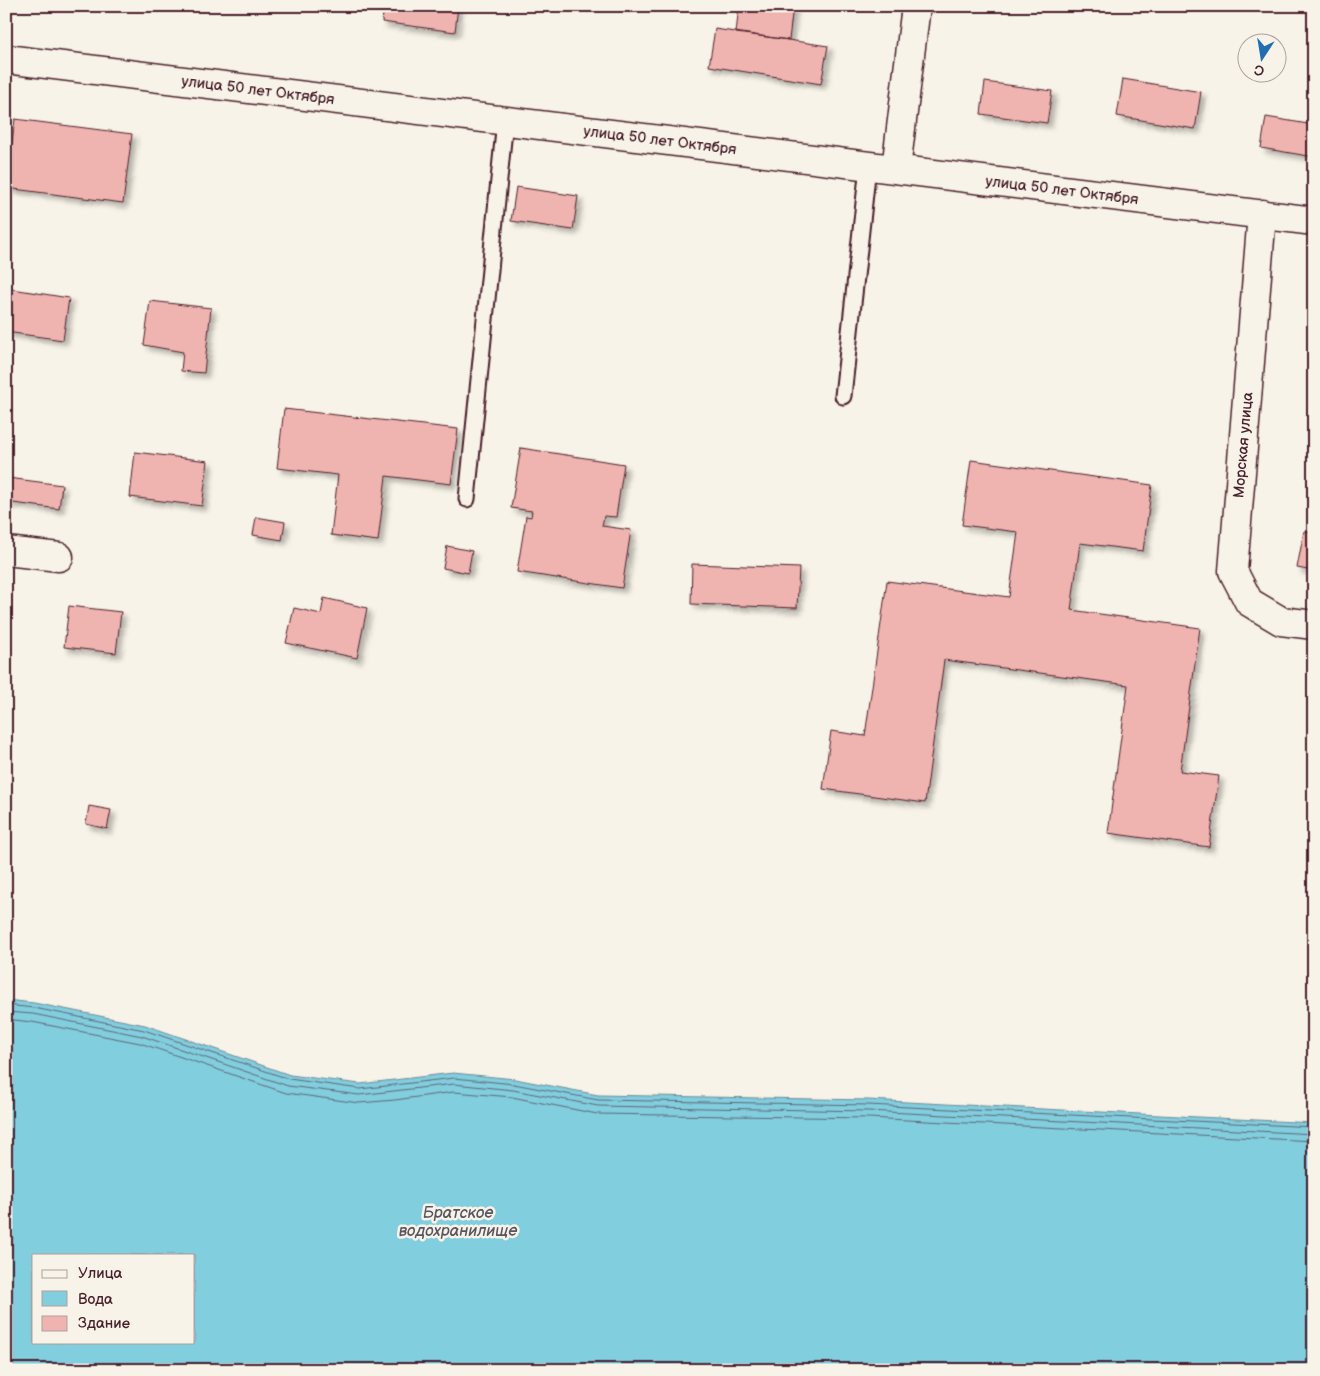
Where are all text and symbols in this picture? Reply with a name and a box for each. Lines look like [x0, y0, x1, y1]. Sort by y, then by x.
north arrow [1238, 32, 1288, 82]
text: С [1253, 61, 1266, 80]
street label: улица 50 лет Октября [180, 72, 336, 109]
street label: улица 50 лет Октября [582, 122, 738, 159]
street label: улица 50 лет Октября [984, 172, 1140, 209]
street label: Морская улица [1229, 391, 1258, 499]
water label: Братское водохранилище [399, 1204, 517, 1241]
legend [32, 1254, 195, 1344]
text: Улица [78, 1264, 123, 1283]
text: Вода [78, 1290, 113, 1309]
text: Здание [78, 1314, 130, 1333]

